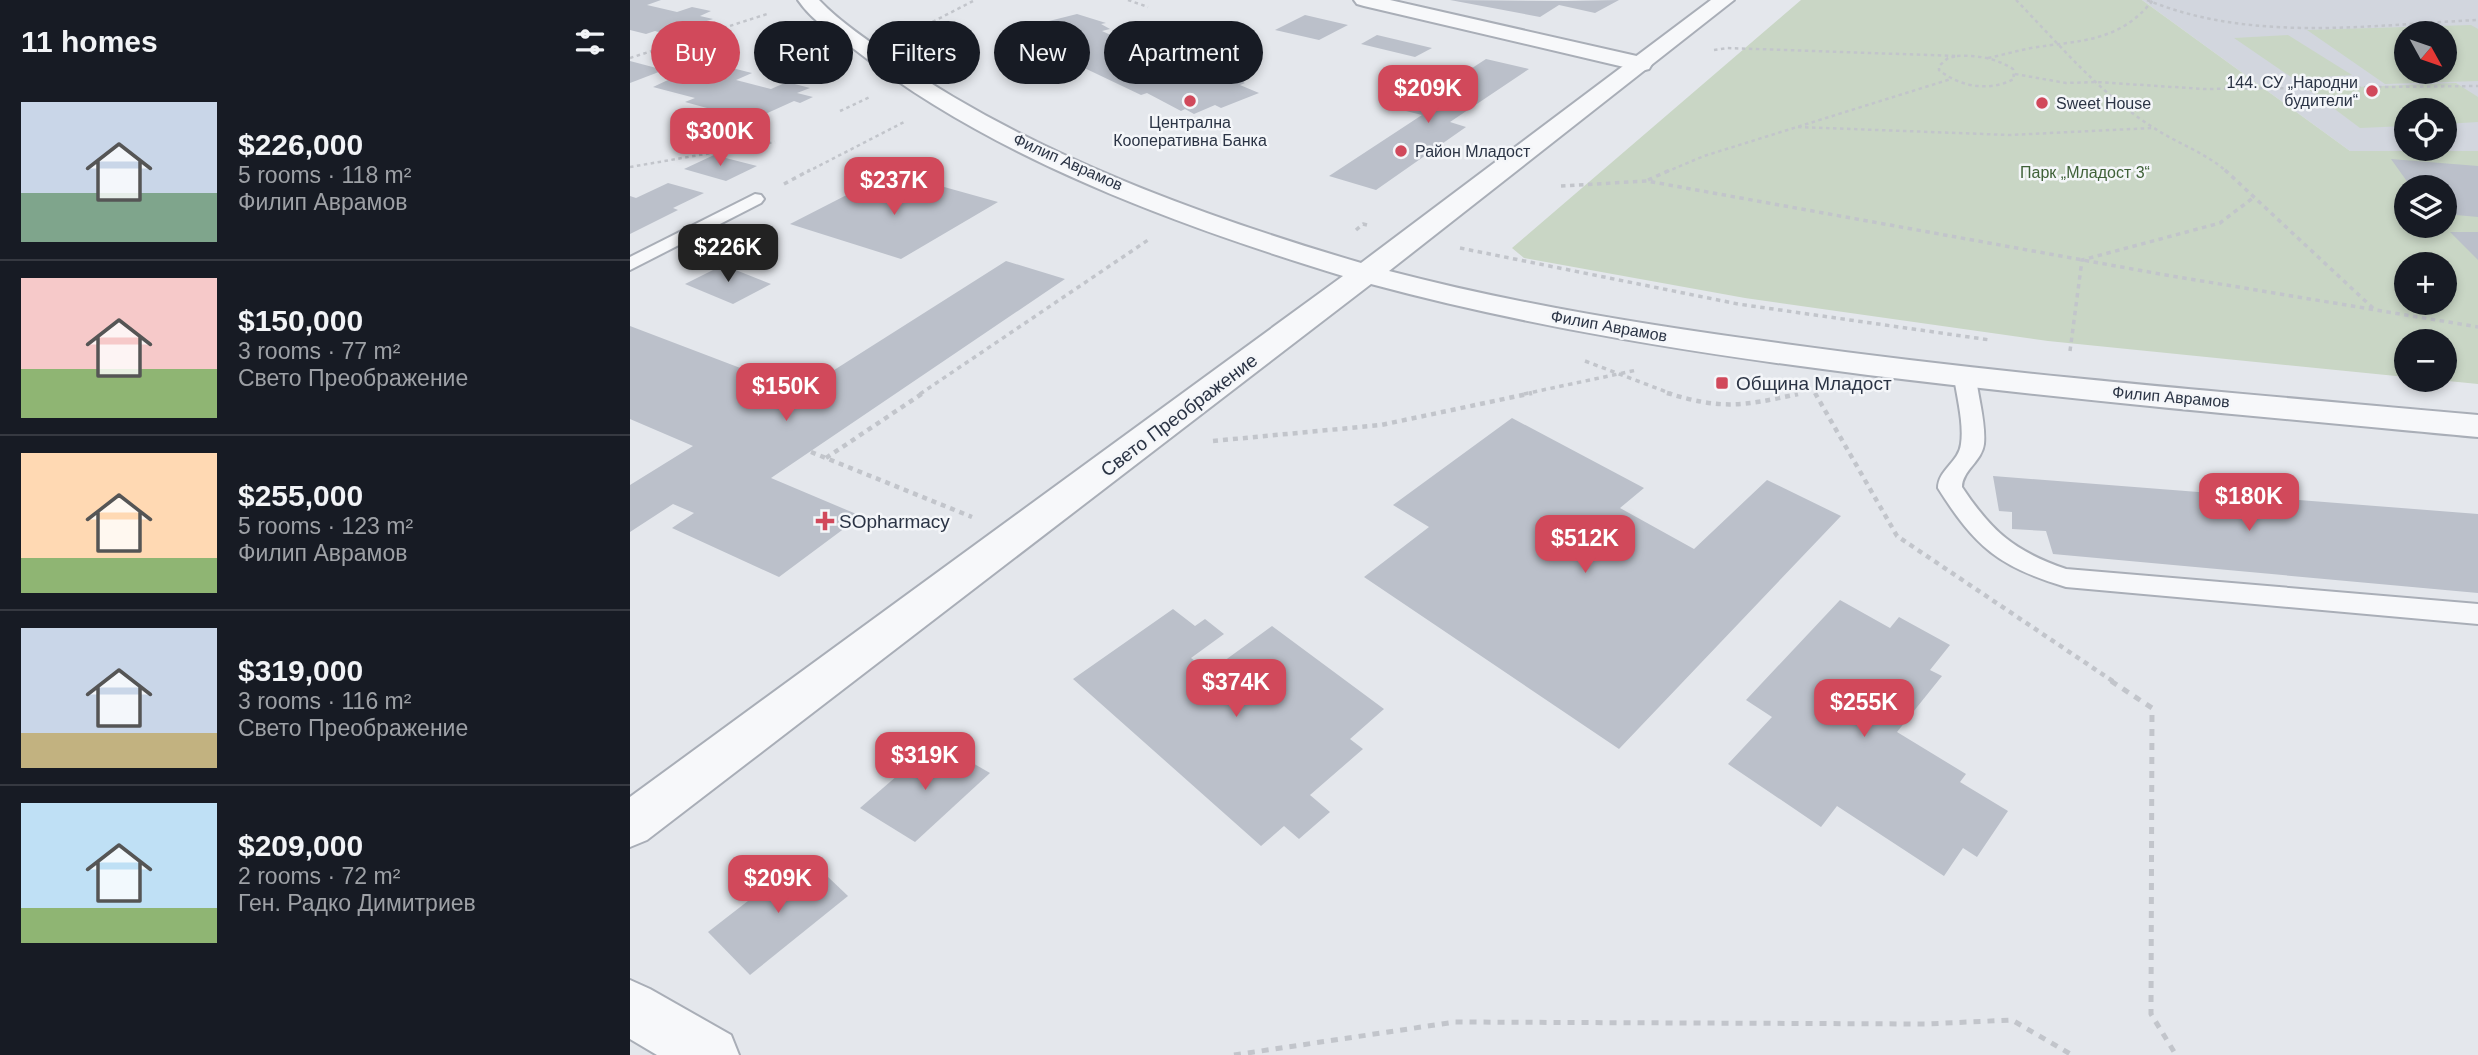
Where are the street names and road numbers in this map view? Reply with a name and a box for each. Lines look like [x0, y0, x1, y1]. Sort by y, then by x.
street label: Филип Аврамов [1011, 130, 1125, 194]
street label: Филип Аврамов [1549, 307, 1669, 345]
street label: Свето Преображение [1097, 349, 1261, 481]
street label: Филип Аврамов [2112, 383, 2230, 411]

